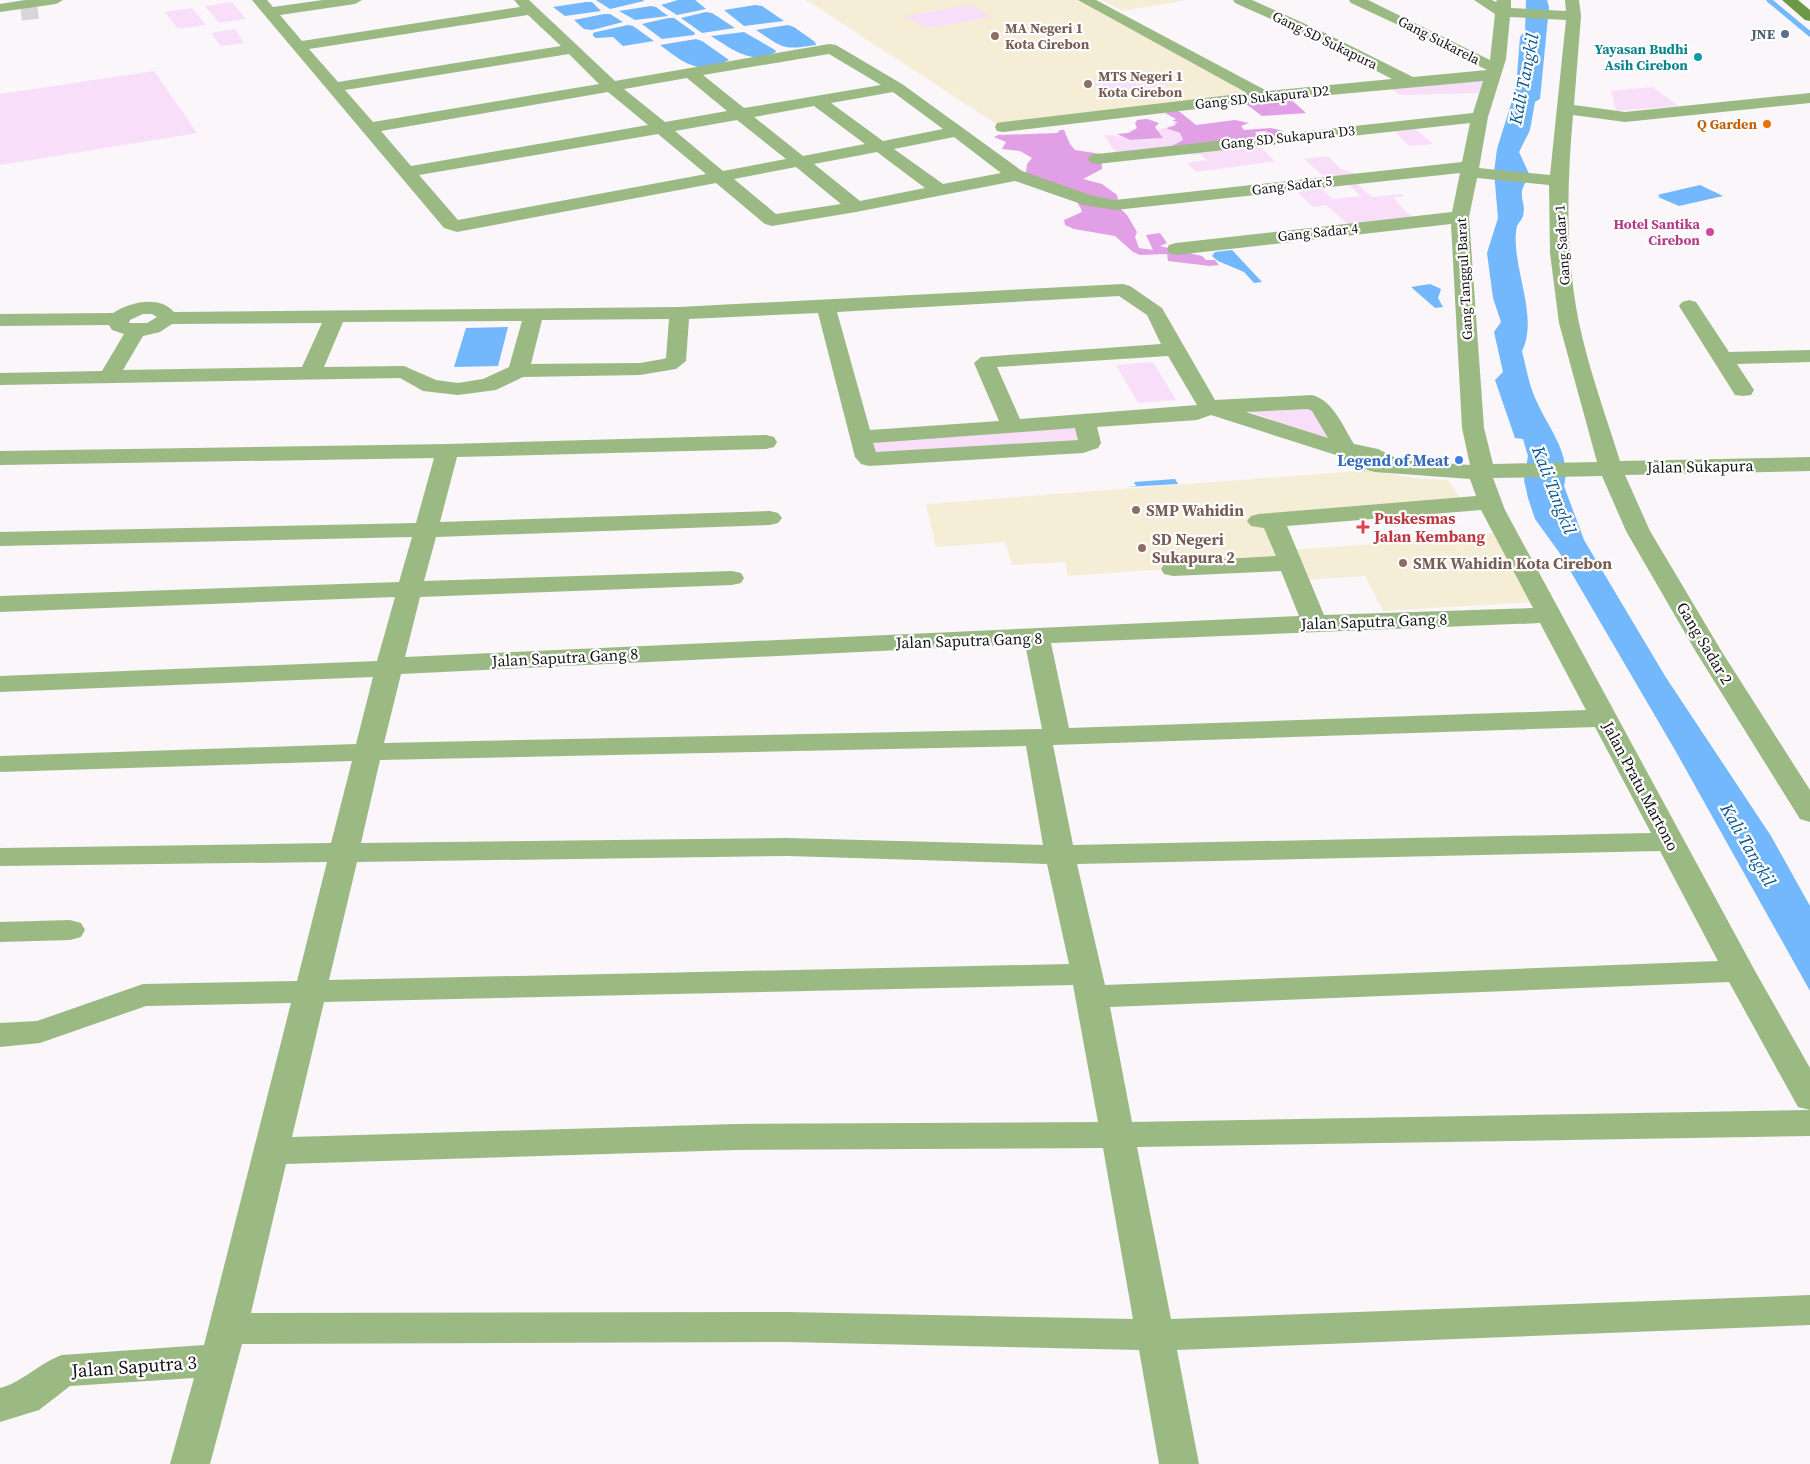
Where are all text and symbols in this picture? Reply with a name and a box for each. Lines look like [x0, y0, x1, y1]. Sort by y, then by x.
street label: Gang SD Sukapura [1269, 6, 1382, 74]
street label: Gang Sukarela [1395, 11, 1484, 70]
place label: MA Negeri 1 Kota Cirebon [1005, 18, 1090, 54]
place label: JNE [1750, 24, 1775, 44]
marker: JNE [1779, 28, 1791, 40]
marker: MA Negeri 1 Kota Cirebon [989, 30, 1001, 42]
water label: Kali Tangkil [1502, 31, 1545, 128]
place label: Yayasan Budhi Asih Cirebon [1595, 39, 1689, 75]
marker: Yayasan Budhi Asih Cirebon [1692, 51, 1704, 63]
place label: MTS Negeri 1 Kota Cirebon [1098, 66, 1183, 102]
marker: MTS Negeri 1 Kota Cirebon [1082, 78, 1094, 90]
street label: Gang SD Sukapura D2 [1194, 80, 1330, 114]
place label: Q Garden [1697, 114, 1757, 134]
marker: Q Garden [1761, 118, 1773, 130]
street label: Gang SD Sukapura D3 [1220, 120, 1356, 154]
street label: Gang Sadar 5 [1251, 170, 1333, 200]
street label: Gang Sadar 1 [1549, 204, 1575, 286]
place label: Hotel Santika Cirebon [1614, 214, 1701, 250]
street label: Gang Tanggul Barat [1451, 217, 1477, 340]
street label: Gang Sadar 4 [1277, 218, 1359, 246]
marker: Hotel Santika Cirebon [1704, 226, 1716, 238]
water label: Kali Tangkil [1526, 441, 1583, 537]
place label: Legend of Meat [1337, 449, 1449, 471]
marker: Legend of Meat [1453, 454, 1465, 466]
street label: Jalan Sukapura [1645, 454, 1755, 478]
place label: SMP Wahidin [1146, 499, 1244, 521]
marker: SMP Wahidin [1130, 504, 1142, 516]
place label: Puskesmas Jalan Kembang [1373, 507, 1485, 547]
marker: Puskesmas Jalan Kembang [1356, 520, 1370, 534]
place label: SD Negeri Sukapura 2 [1152, 528, 1235, 568]
marker: SD Negeri Sukapura 2 [1136, 542, 1148, 554]
place label: SMK Wahidin Kota Cirebon [1413, 552, 1612, 574]
marker: SMK Wahidin Kota Cirebon [1397, 557, 1409, 569]
street label: Gang Sadar 2 [1672, 598, 1738, 688]
street label: Jalan Saputra Gang 8 [1299, 607, 1448, 635]
street label: Jalan Saputra Gang 8 [894, 626, 1043, 654]
street label: Jalan Saputra Gang 8 [490, 642, 639, 672]
street label: Jalan Pratu Martono [1597, 716, 1685, 855]
water label: Kali Tangkil [1714, 798, 1782, 891]
street label: Jalan Saputra 3 [69, 1349, 198, 1383]

